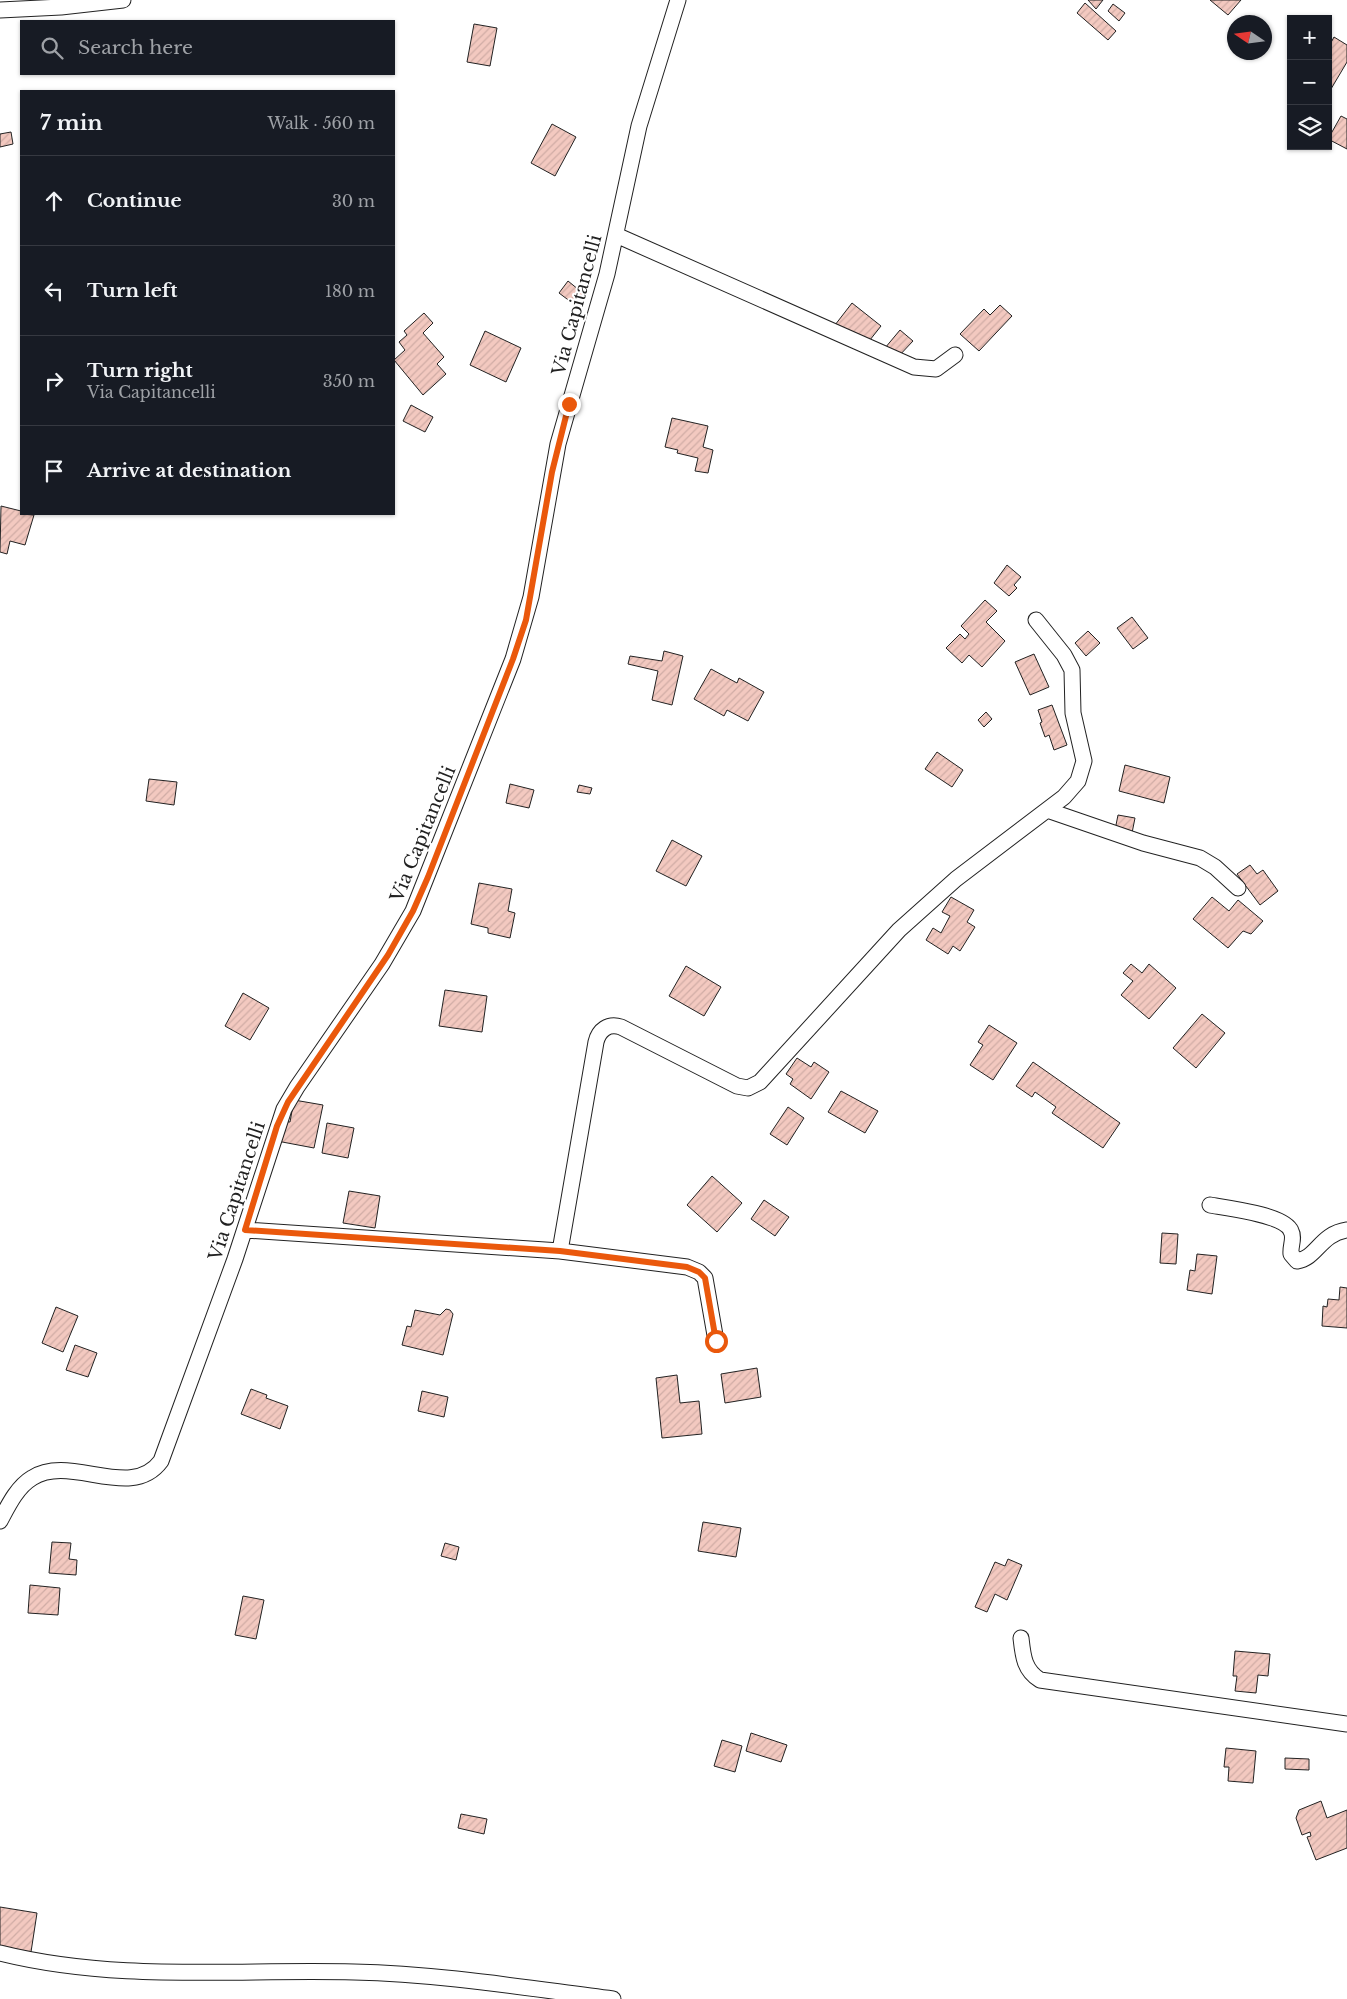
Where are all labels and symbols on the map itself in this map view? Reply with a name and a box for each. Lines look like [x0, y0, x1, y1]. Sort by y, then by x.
north arrow [1227, 15, 1272, 60]
street label: Via Capitancelli [547, 232, 606, 379]
route end [558, 393, 581, 416]
street label: Via Capitancelli [385, 763, 460, 906]
street label: Via Capitancelli [204, 1119, 270, 1264]
route start [705, 1330, 728, 1353]

